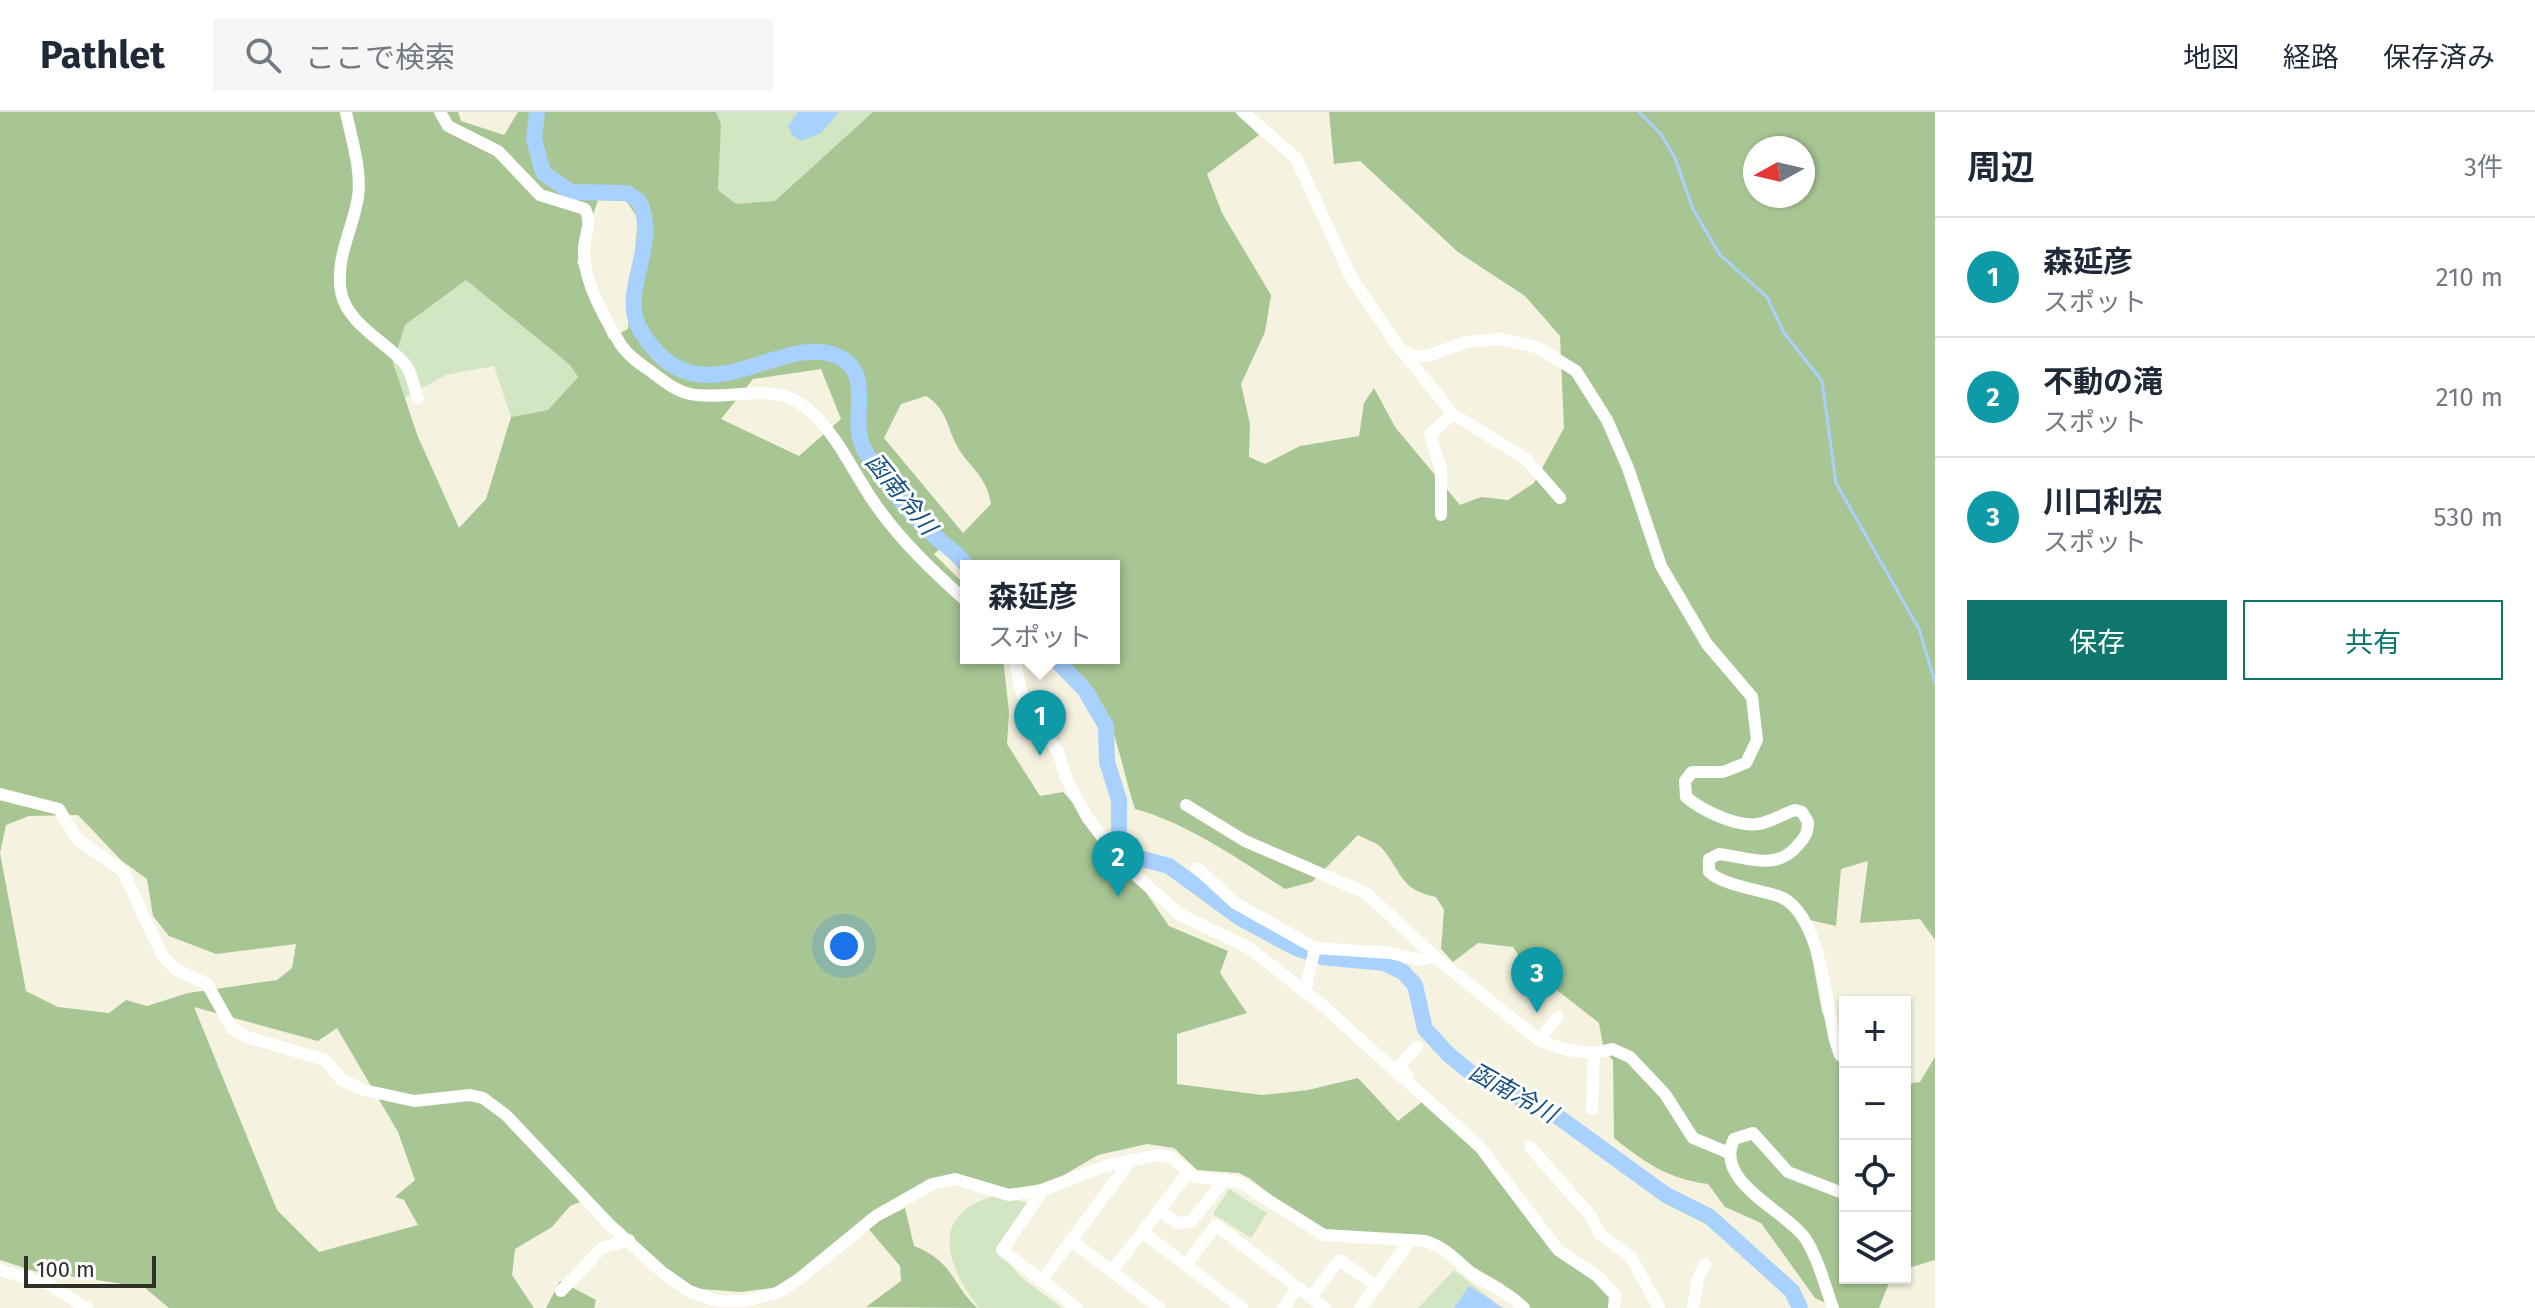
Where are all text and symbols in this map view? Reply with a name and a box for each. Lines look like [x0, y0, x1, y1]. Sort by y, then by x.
search box [213, 19, 773, 91]
text: Pathlet [40, 32, 165, 78]
icon: search [241, 33, 285, 77]
text: ここで検索 [305, 40, 455, 76]
text: 地図 [2183, 41, 2239, 74]
text: 経路 [2283, 41, 2339, 74]
text: 保存済み [2383, 41, 2495, 74]
north arrow [1743, 136, 1815, 208]
text: 周辺 [1967, 147, 2035, 188]
text: 3件 [2464, 152, 2503, 183]
text: 森延彦 [2043, 244, 2133, 280]
text: 1 [1987, 262, 1999, 293]
text: 210 m [2436, 262, 2503, 293]
text: スポット [2043, 287, 2147, 318]
text: 不動の滝 [2043, 364, 2163, 400]
text: 2 [1986, 382, 2000, 413]
text: 210 m [2436, 382, 2503, 413]
text: スポット [2043, 407, 2147, 438]
water label: 函南冷川 [860, 448, 944, 542]
text: 川口利宏 [2043, 484, 2163, 520]
text: 3 [1986, 502, 2000, 533]
text: 530 m [2434, 502, 2503, 533]
text: スポット [2043, 527, 2147, 558]
popup [960, 560, 1120, 664]
text: 森延彦 [988, 579, 1078, 615]
button: 保存 [1967, 600, 2227, 680]
button: 共有 [2243, 600, 2503, 680]
text: スポット [988, 622, 1092, 653]
pin: 1 [1014, 690, 1066, 756]
pin: 2 [1092, 831, 1144, 897]
your location [824, 926, 864, 966]
pin: 3 [1511, 947, 1563, 1013]
map controls [1839, 996, 1911, 1284]
button: + [1839, 996, 1911, 1068]
water label: 函南冷川 [1464, 1057, 1564, 1130]
button: − [1839, 1068, 1911, 1140]
button: locate [1839, 1140, 1911, 1212]
button: layers [1839, 1212, 1911, 1284]
scale bar [24, 1252, 156, 1288]
text: 100 m [36, 1256, 95, 1283]

